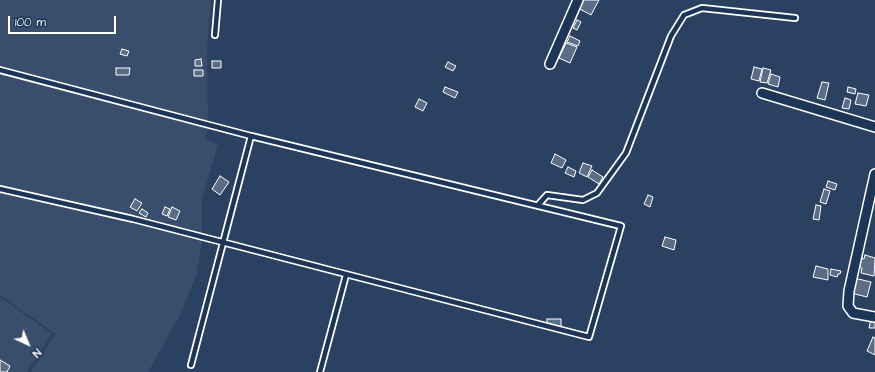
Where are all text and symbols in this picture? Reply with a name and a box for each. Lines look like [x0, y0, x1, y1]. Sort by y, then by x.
scale bar [10, 8, 118, 34]
text: 100 m [15, 14, 46, 31]
north arrow [8, 324, 48, 364]
text: N [29, 345, 44, 361]

